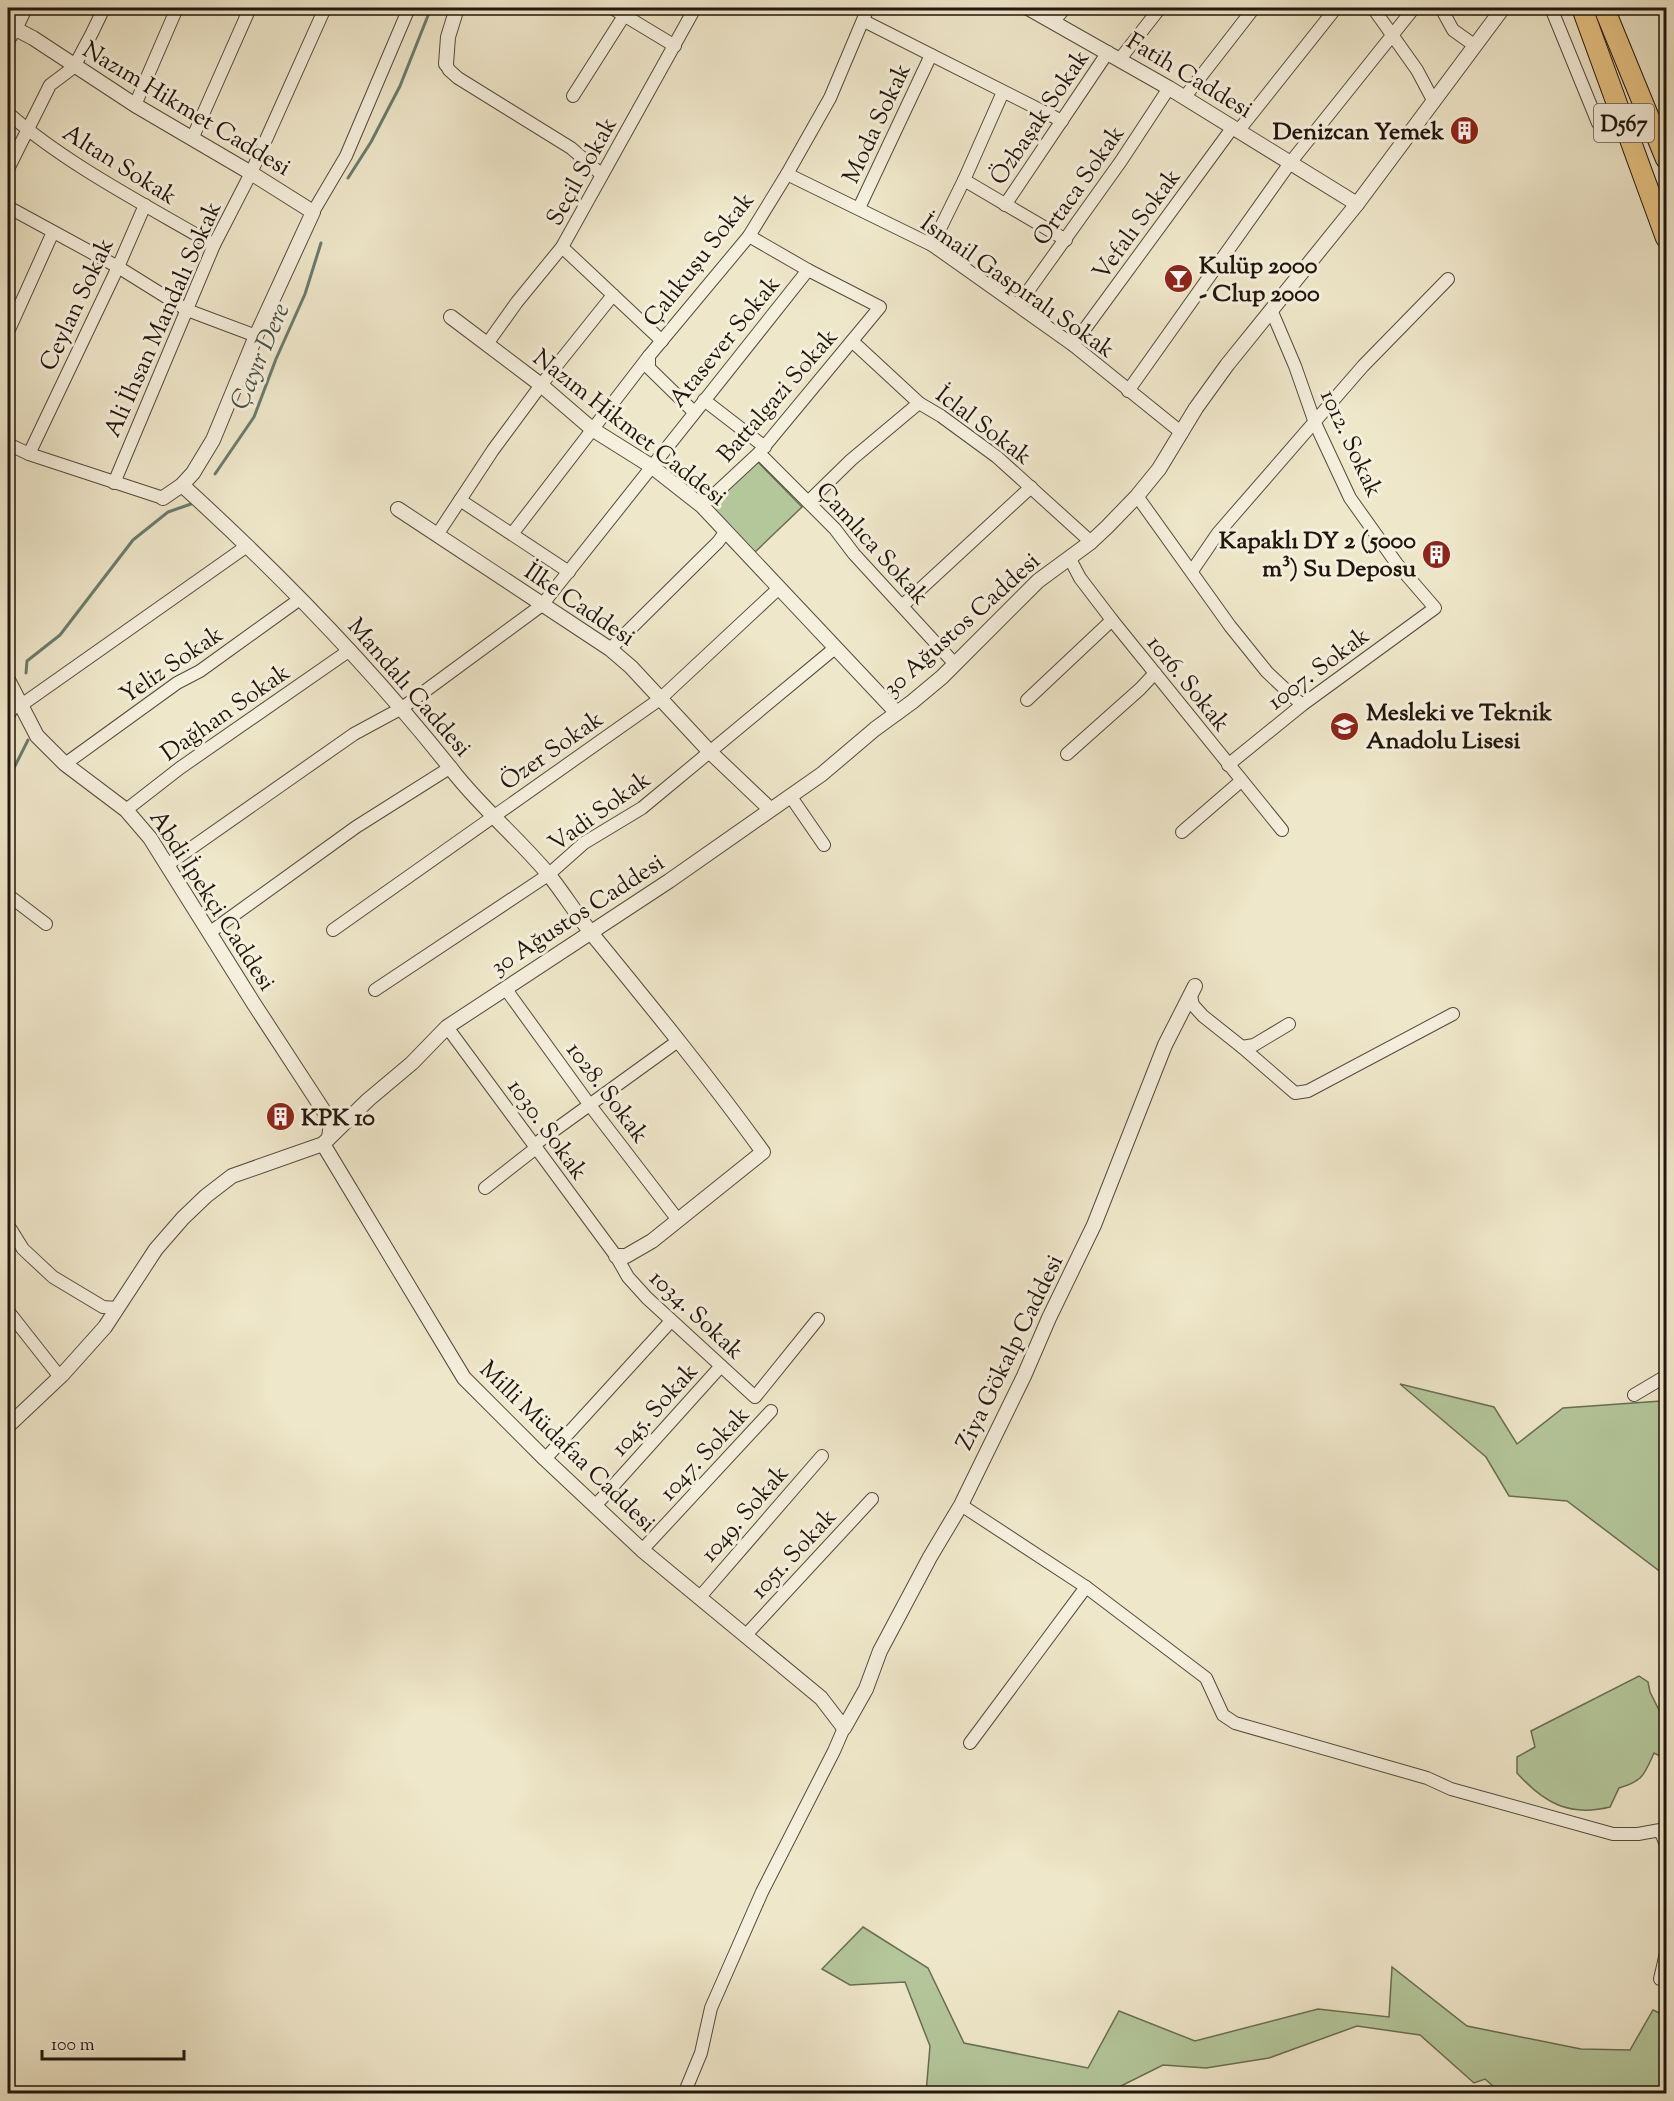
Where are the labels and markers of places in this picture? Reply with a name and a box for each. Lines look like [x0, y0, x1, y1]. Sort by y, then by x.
building icon: Denizcan Yemek [1449, 115, 1481, 147]
place label: Denizcan Yemek [1273, 116, 1445, 150]
place label: Kulüp 2000 - Clup 2000 [1199, 250, 1320, 312]
bar icon: Kulüp 2000 - Clup 2000 [1162, 263, 1194, 295]
place label: Kapaklı DY 2 (5000 m³) Su Deposu [1219, 525, 1416, 587]
building icon: Kapaklı DY 2 (5000 m³) Su Deposu [1421, 538, 1453, 570]
place label: Mesleki ve Teknik Anadolu Lisesi [1366, 697, 1553, 759]
school or university icon: Mesleki ve Teknik Anadolu Lisesi [1329, 710, 1361, 742]
building icon: KPK 10 [264, 1101, 296, 1133]
place label: KPK 10 [301, 1102, 375, 1136]

